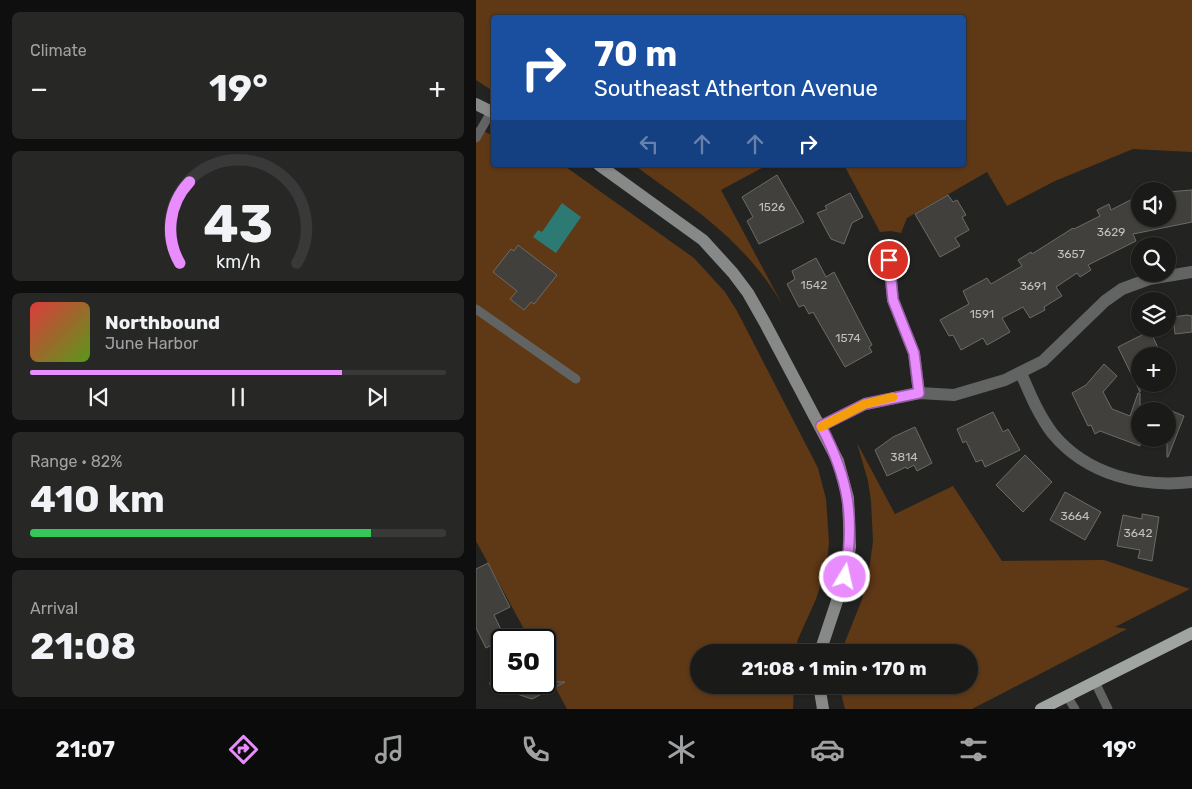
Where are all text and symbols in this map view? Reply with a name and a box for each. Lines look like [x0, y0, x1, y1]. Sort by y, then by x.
text: 70 m [594, 33, 677, 75]
icon: right [511, 35, 576, 100]
text: Climate [30, 41, 87, 60]
text: 19° [209, 65, 268, 111]
text: − [30, 72, 48, 105]
text: + [429, 72, 446, 105]
text: Southeast Atherton Avenue [594, 75, 878, 102]
icon: left [635, 130, 663, 158]
icon: ahead [688, 130, 716, 158]
icon: ahead [741, 130, 769, 158]
icon: right [794, 130, 822, 158]
map controls [1131, 182, 1176, 447]
button: sound [1131, 182, 1176, 227]
text: 43 [203, 193, 273, 255]
house number: 1526 [759, 200, 785, 214]
house number: 3629 [1097, 225, 1125, 239]
button: search [1131, 237, 1176, 282]
pin [868, 239, 910, 281]
icon: arrive [875, 246, 903, 274]
house number: 3657 [1057, 247, 1085, 261]
text: km/h [216, 251, 260, 272]
house number: 1542 [801, 278, 827, 292]
house number: 3691 [1020, 279, 1046, 293]
button: layers [1131, 292, 1176, 337]
house number: 1591 [970, 307, 994, 321]
text: Northbound [105, 311, 220, 334]
house number: 1574 [835, 331, 861, 345]
text: June Harbor [105, 334, 198, 353]
button: + [1131, 347, 1176, 392]
icon: previous [85, 383, 113, 411]
icon: pause [224, 383, 252, 411]
icon: next [363, 383, 391, 411]
button: − [1131, 402, 1176, 447]
house number: 3814 [890, 450, 918, 464]
text: Range · 82% [30, 452, 122, 471]
text: 410 km [30, 476, 165, 522]
house number: 3664 [1060, 509, 1090, 523]
house number: 3642 [1124, 526, 1152, 540]
position arrow [818, 550, 870, 602]
text: Arrival [30, 599, 78, 618]
text: 21:08 [30, 623, 136, 669]
speed limit sign: 50 [491, 629, 556, 694]
text: 21:08 · 1 min · 170 m [741, 657, 927, 680]
icon: directions [226, 732, 261, 767]
icon: music [372, 732, 407, 767]
icon: phone [518, 732, 553, 767]
icon: climate [664, 732, 699, 767]
icon: car [810, 732, 845, 767]
icon: filters [956, 732, 991, 767]
text: 21:07 [56, 736, 115, 763]
text: 19° [1102, 736, 1136, 763]

